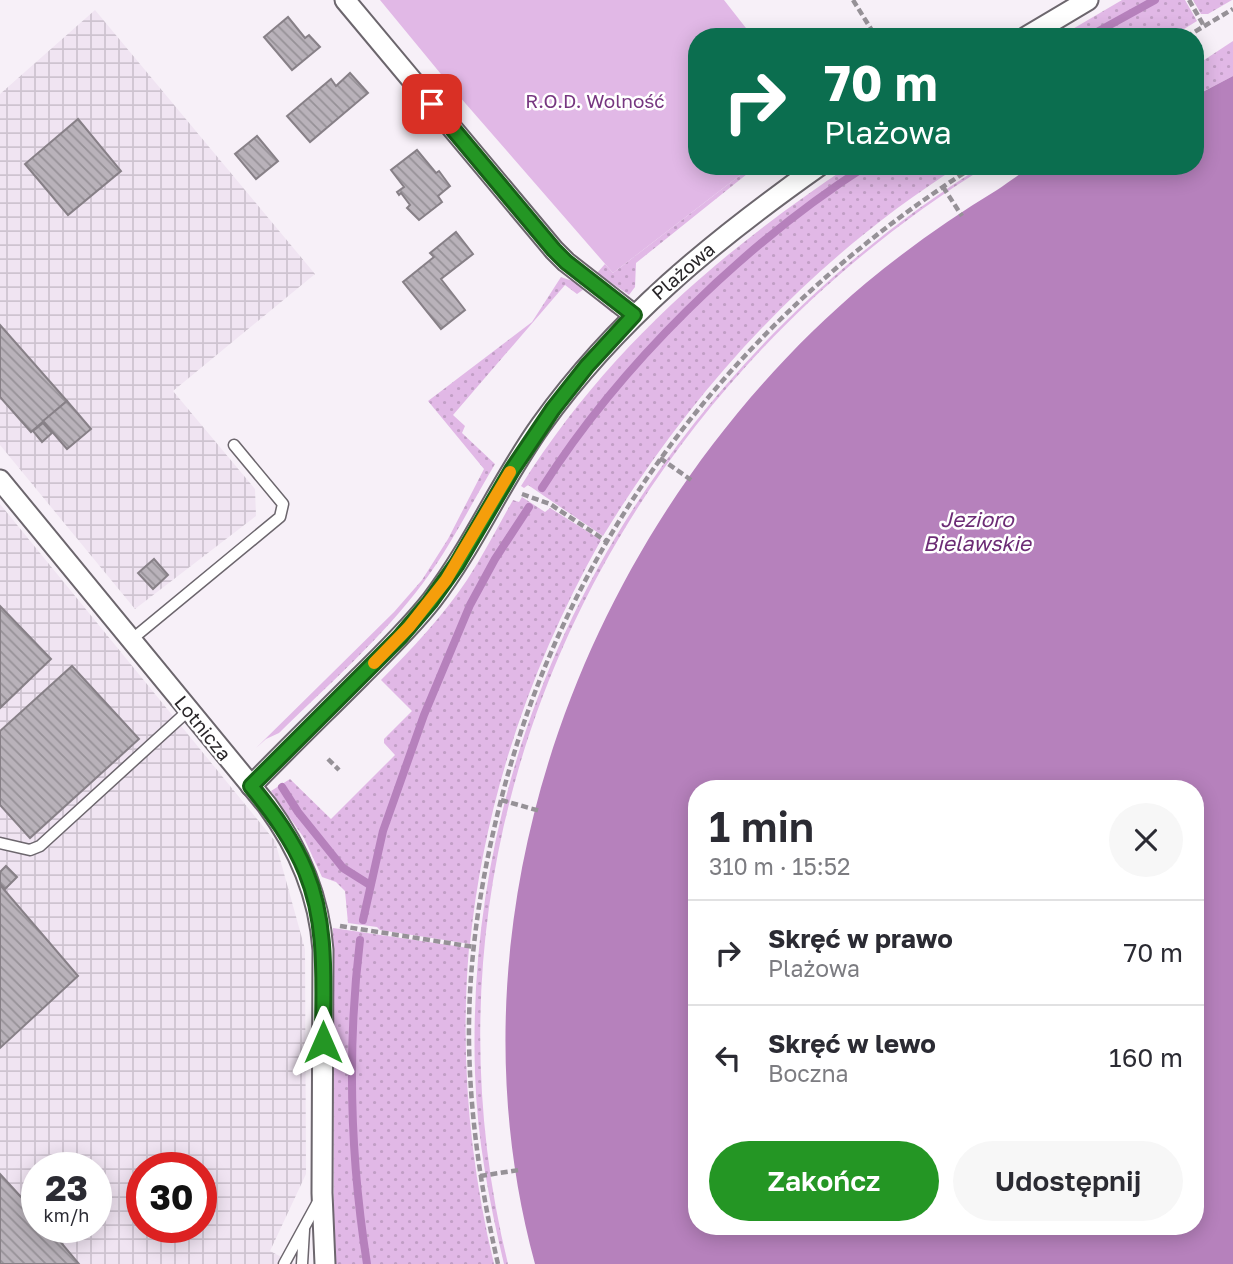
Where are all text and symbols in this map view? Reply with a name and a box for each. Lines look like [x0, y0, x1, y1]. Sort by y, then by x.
text: 70 m [824, 53, 938, 112]
icon: right [709, 56, 800, 147]
pin [402, 74, 462, 134]
icon: arrive [413, 85, 451, 123]
park label: R.O.D. Wolność [525, 89, 665, 112]
text: Plażowa [824, 113, 952, 151]
street label: Plażowa [646, 237, 719, 304]
water label: Jezioro Bielawskie [923, 506, 1033, 556]
street label: Lotnicza [170, 690, 237, 765]
text: 1 min [709, 801, 814, 851]
button: close [1109, 803, 1183, 877]
text: 310 m · 15:52 [709, 852, 850, 880]
text: Skręć w prawo [768, 923, 953, 954]
icon: right [709, 934, 747, 972]
text: 70 m [1124, 937, 1183, 968]
text: Plażowa [768, 954, 860, 982]
position arrow [286, 1005, 360, 1079]
text: Skręć w lewo [768, 1028, 936, 1059]
icon: left [709, 1039, 747, 1077]
text: 160 m [1109, 1042, 1183, 1073]
text: Boczna [768, 1059, 849, 1087]
button: Zakończ [709, 1141, 939, 1221]
button: Udostępnij [953, 1141, 1183, 1221]
speed limit sign: 30 [126, 1152, 217, 1243]
text: 23 [45, 1167, 88, 1209]
text: km/h [44, 1204, 89, 1226]

